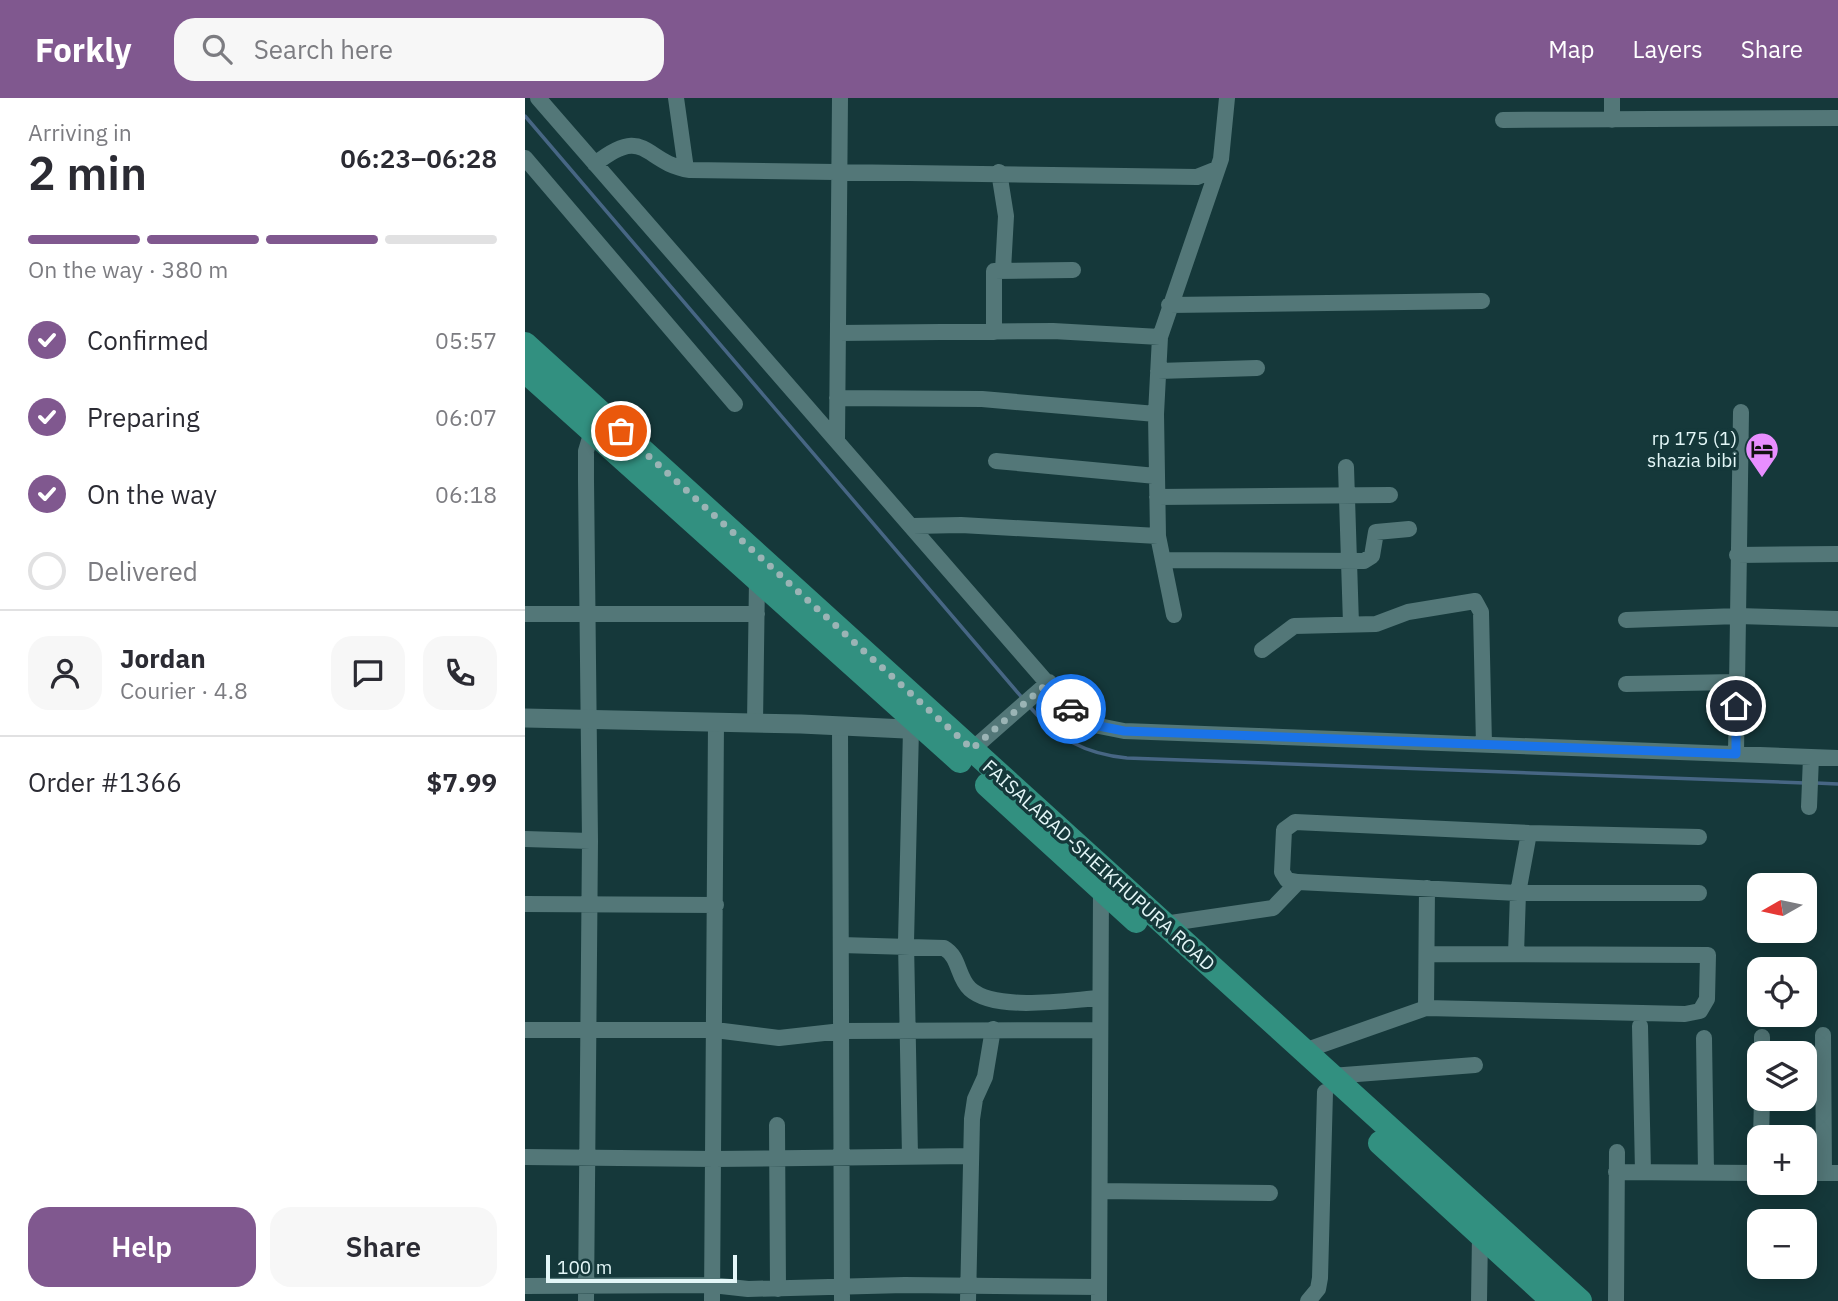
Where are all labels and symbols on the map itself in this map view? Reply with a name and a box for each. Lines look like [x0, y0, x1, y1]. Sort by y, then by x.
pin [591, 401, 651, 461]
place label: rp 175 (1) shazia bibi [1647, 426, 1737, 472]
hotel icon: rp 175 (1) shazia bibi [1743, 430, 1781, 479]
courier [1036, 674, 1106, 744]
pin [1706, 676, 1766, 736]
street label: FAISALABAD-SHEIKHUPURA ROAD [978, 754, 1220, 976]
north arrow [1747, 873, 1817, 943]
scale bar [546, 1252, 737, 1284]

